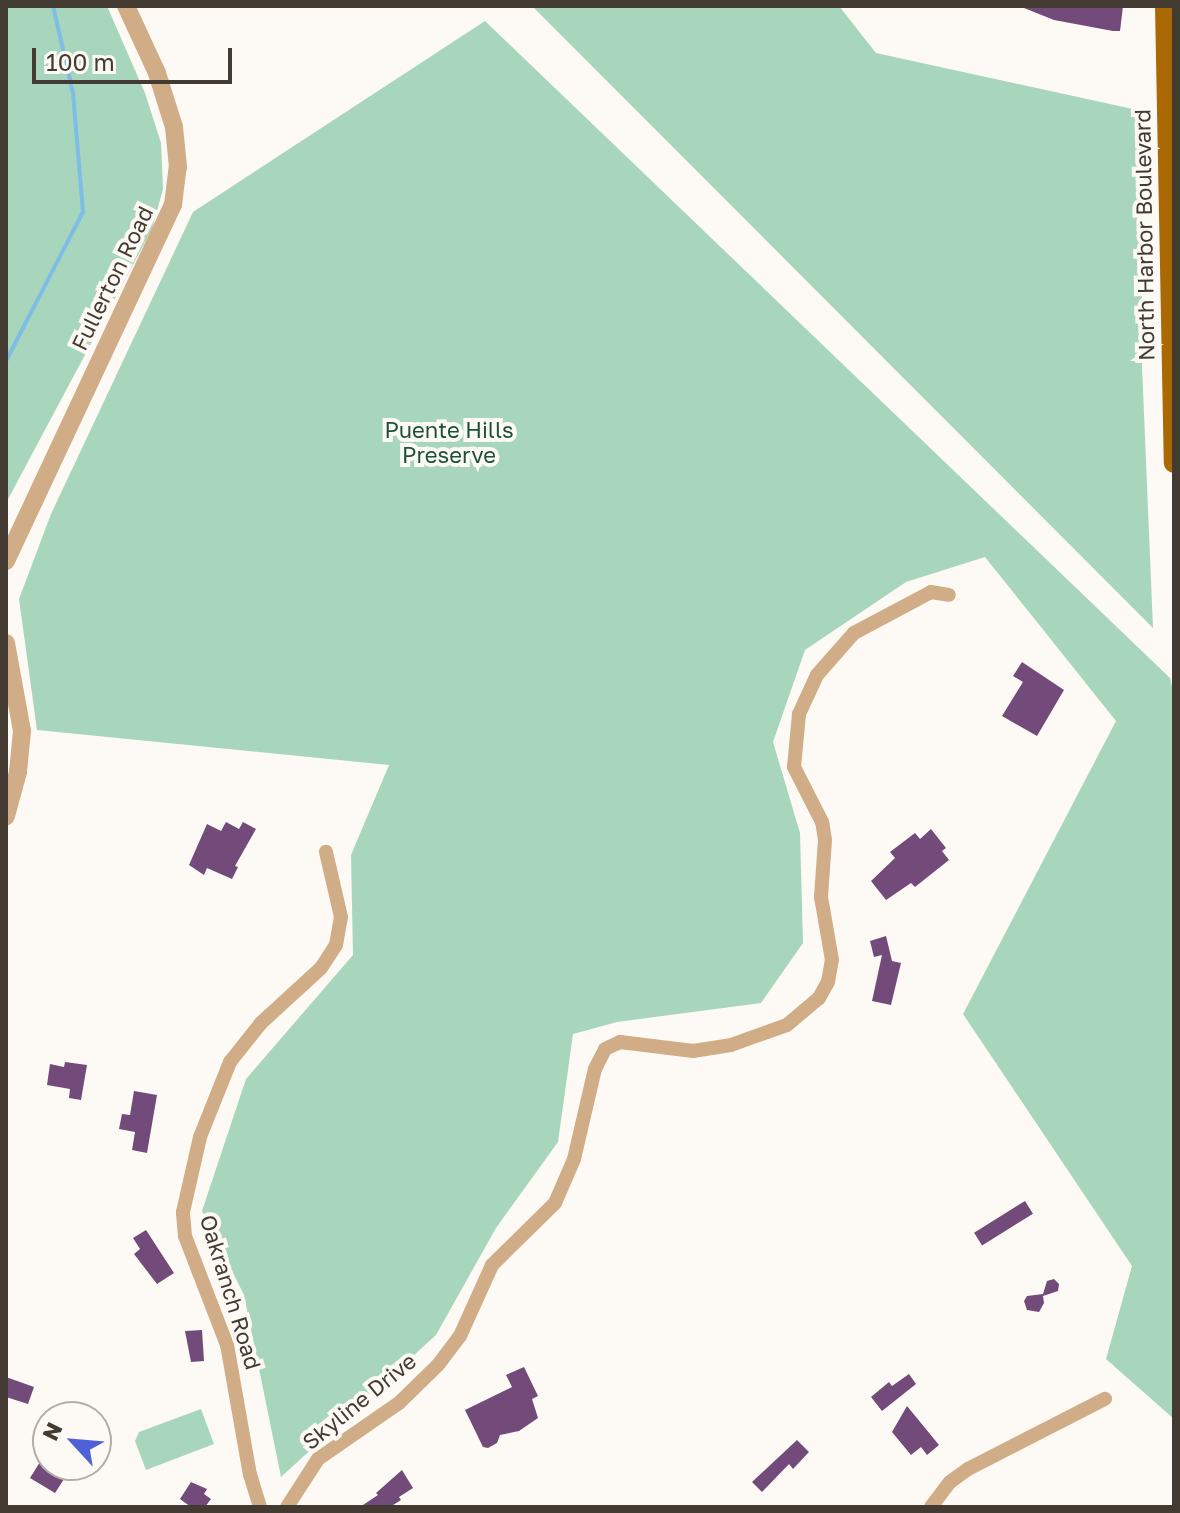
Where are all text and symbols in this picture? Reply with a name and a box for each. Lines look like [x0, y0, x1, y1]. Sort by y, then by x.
scale bar [36, 32, 236, 82]
text: 100 m [46, 47, 115, 76]
street label: North Harbor Boulevard [1129, 109, 1159, 361]
street label: Fullerton Road [66, 202, 158, 354]
park label: Puente Hills Preserve [384, 416, 514, 468]
street label: Oakranch Road [195, 1211, 267, 1373]
street label: Skyline Drive [297, 1347, 421, 1455]
north arrow [32, 1401, 112, 1481]
text: N [36, 1418, 68, 1445]

